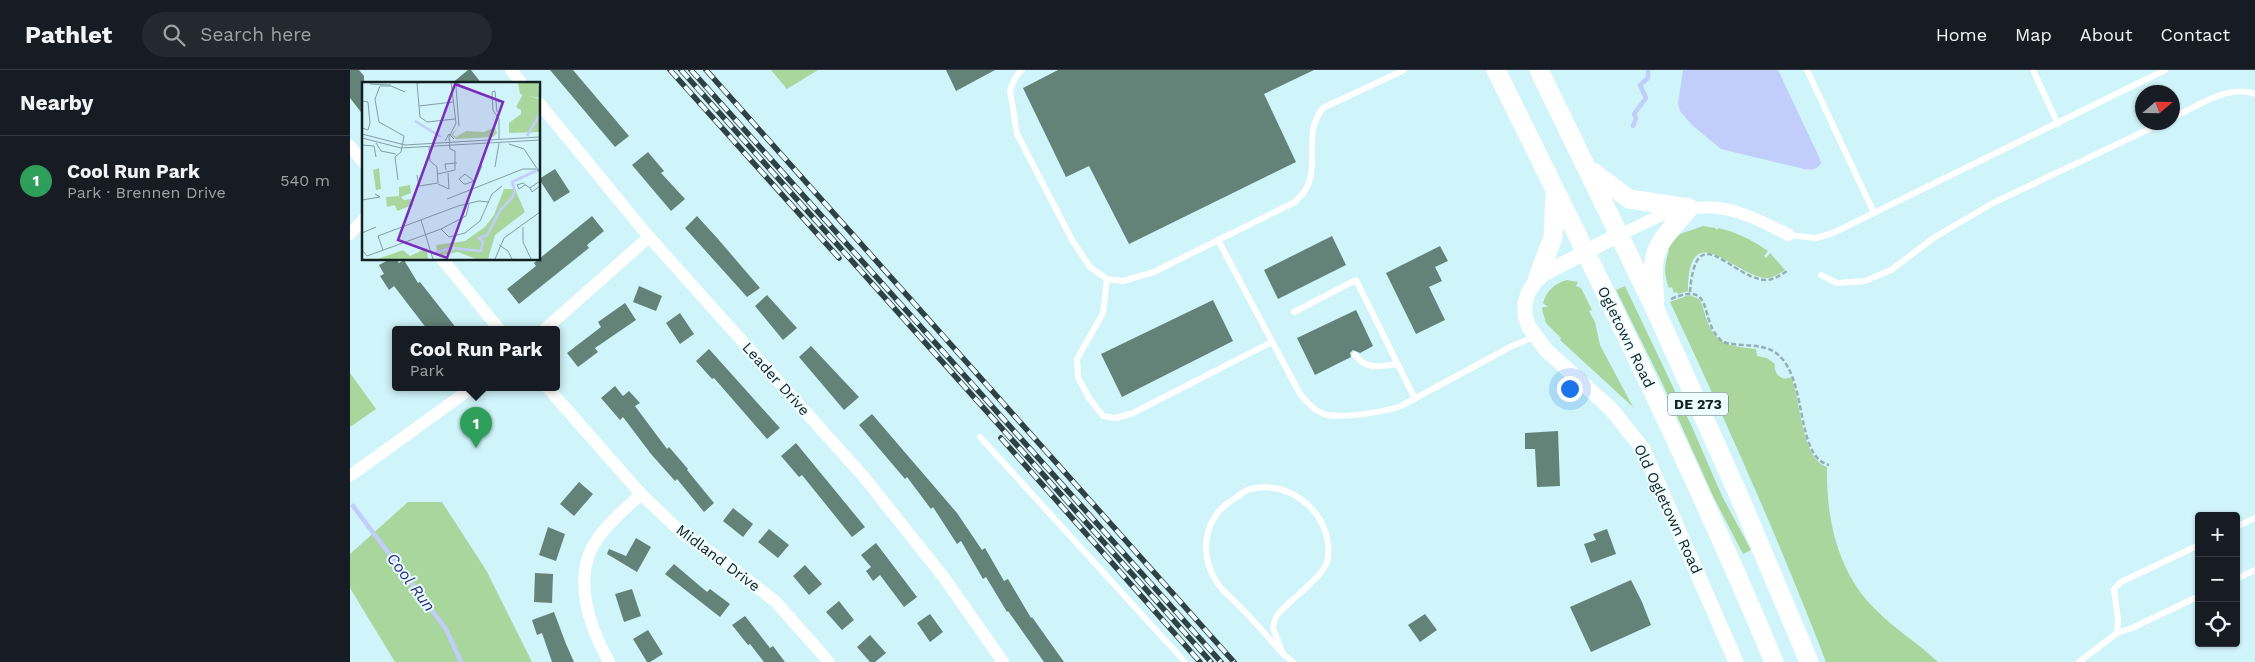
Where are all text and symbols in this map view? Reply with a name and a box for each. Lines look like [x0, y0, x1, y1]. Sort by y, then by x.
search box [142, 12, 492, 57]
text: Pathlet [25, 21, 112, 49]
icon: search [160, 21, 188, 49]
text: Search here [200, 23, 312, 46]
text: Home [1936, 24, 1987, 45]
text: Map [2015, 24, 2052, 45]
text: About [2080, 24, 2132, 45]
text: Contact [2160, 24, 2230, 45]
inset map [362, 82, 540, 260]
north arrow [2135, 85, 2180, 130]
text: Nearby [20, 90, 93, 115]
text: Cool Run Park [67, 160, 200, 183]
text: 1 [33, 171, 39, 190]
text: 540 m [280, 171, 330, 190]
text: Park · Brennen Drive [67, 183, 226, 202]
street label: Ogletown Road [1594, 283, 1658, 391]
popup [392, 326, 560, 391]
text: Cool Run Park [410, 338, 542, 361]
street label: Leader Drive [738, 339, 814, 419]
text: Park [410, 361, 444, 380]
your location [1557, 376, 1583, 402]
road number: DE 273 [1668, 392, 1728, 416]
pin: 1 [460, 407, 492, 448]
street label: Old Ogletown Road [1630, 441, 1706, 577]
map controls [2195, 512, 2240, 647]
button: + [2195, 512, 2240, 557]
street label: Midland Drive [672, 521, 764, 595]
water label: Cool Run [383, 549, 439, 615]
button: − [2195, 557, 2240, 602]
button: locate [2195, 602, 2240, 647]

